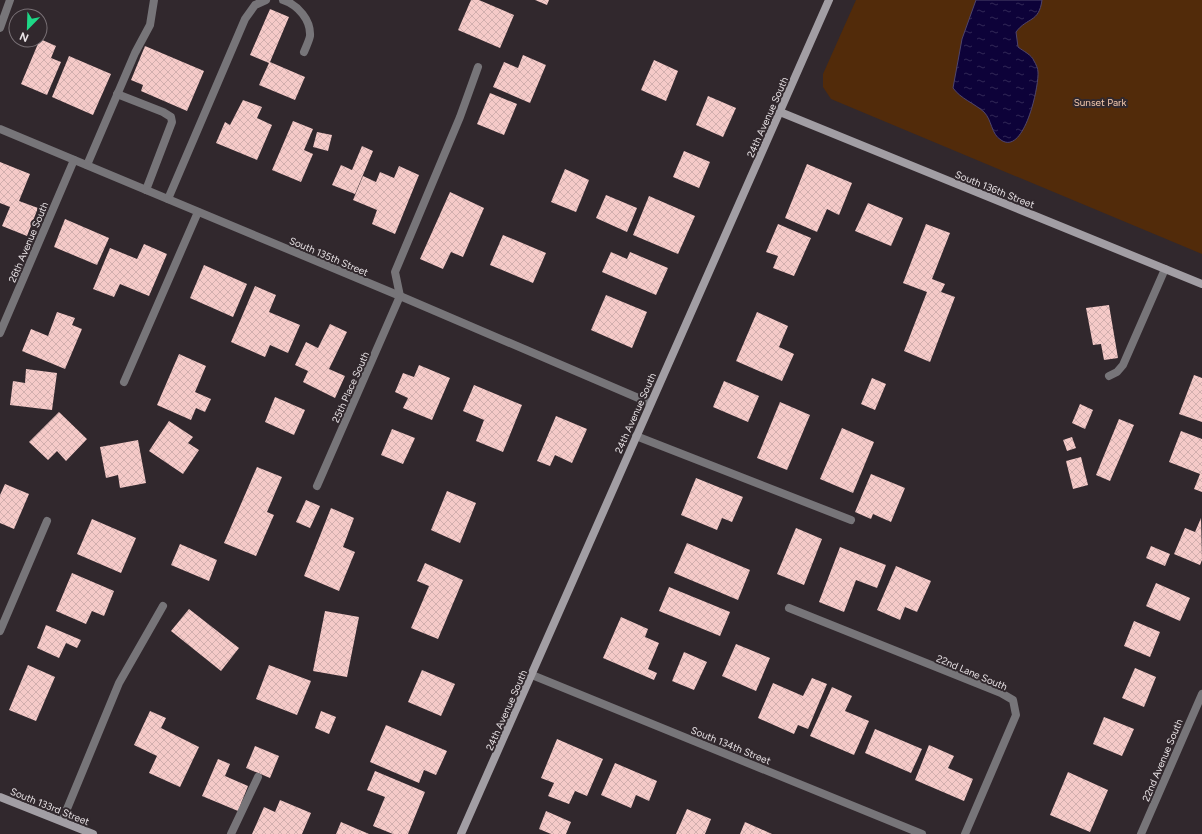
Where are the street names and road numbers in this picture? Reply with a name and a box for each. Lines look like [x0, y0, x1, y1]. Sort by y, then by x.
street label: 24th Avenue South [744, 75, 791, 159]
street label: South 136th Street [953, 168, 1037, 211]
street label: 26th Avenue South [6, 200, 51, 284]
street label: South 135th Street [287, 234, 370, 279]
street label: 25th Place South [329, 349, 372, 425]
street label: 24th Avenue South [612, 371, 659, 455]
street label: 22nd Lane South [934, 652, 1010, 693]
street label: 24th Avenue South [483, 668, 530, 752]
street label: 22nd Avenue South [1139, 717, 1186, 803]
street label: South 134th Street [689, 724, 773, 767]
street label: South 133rd Street [8, 785, 91, 828]

